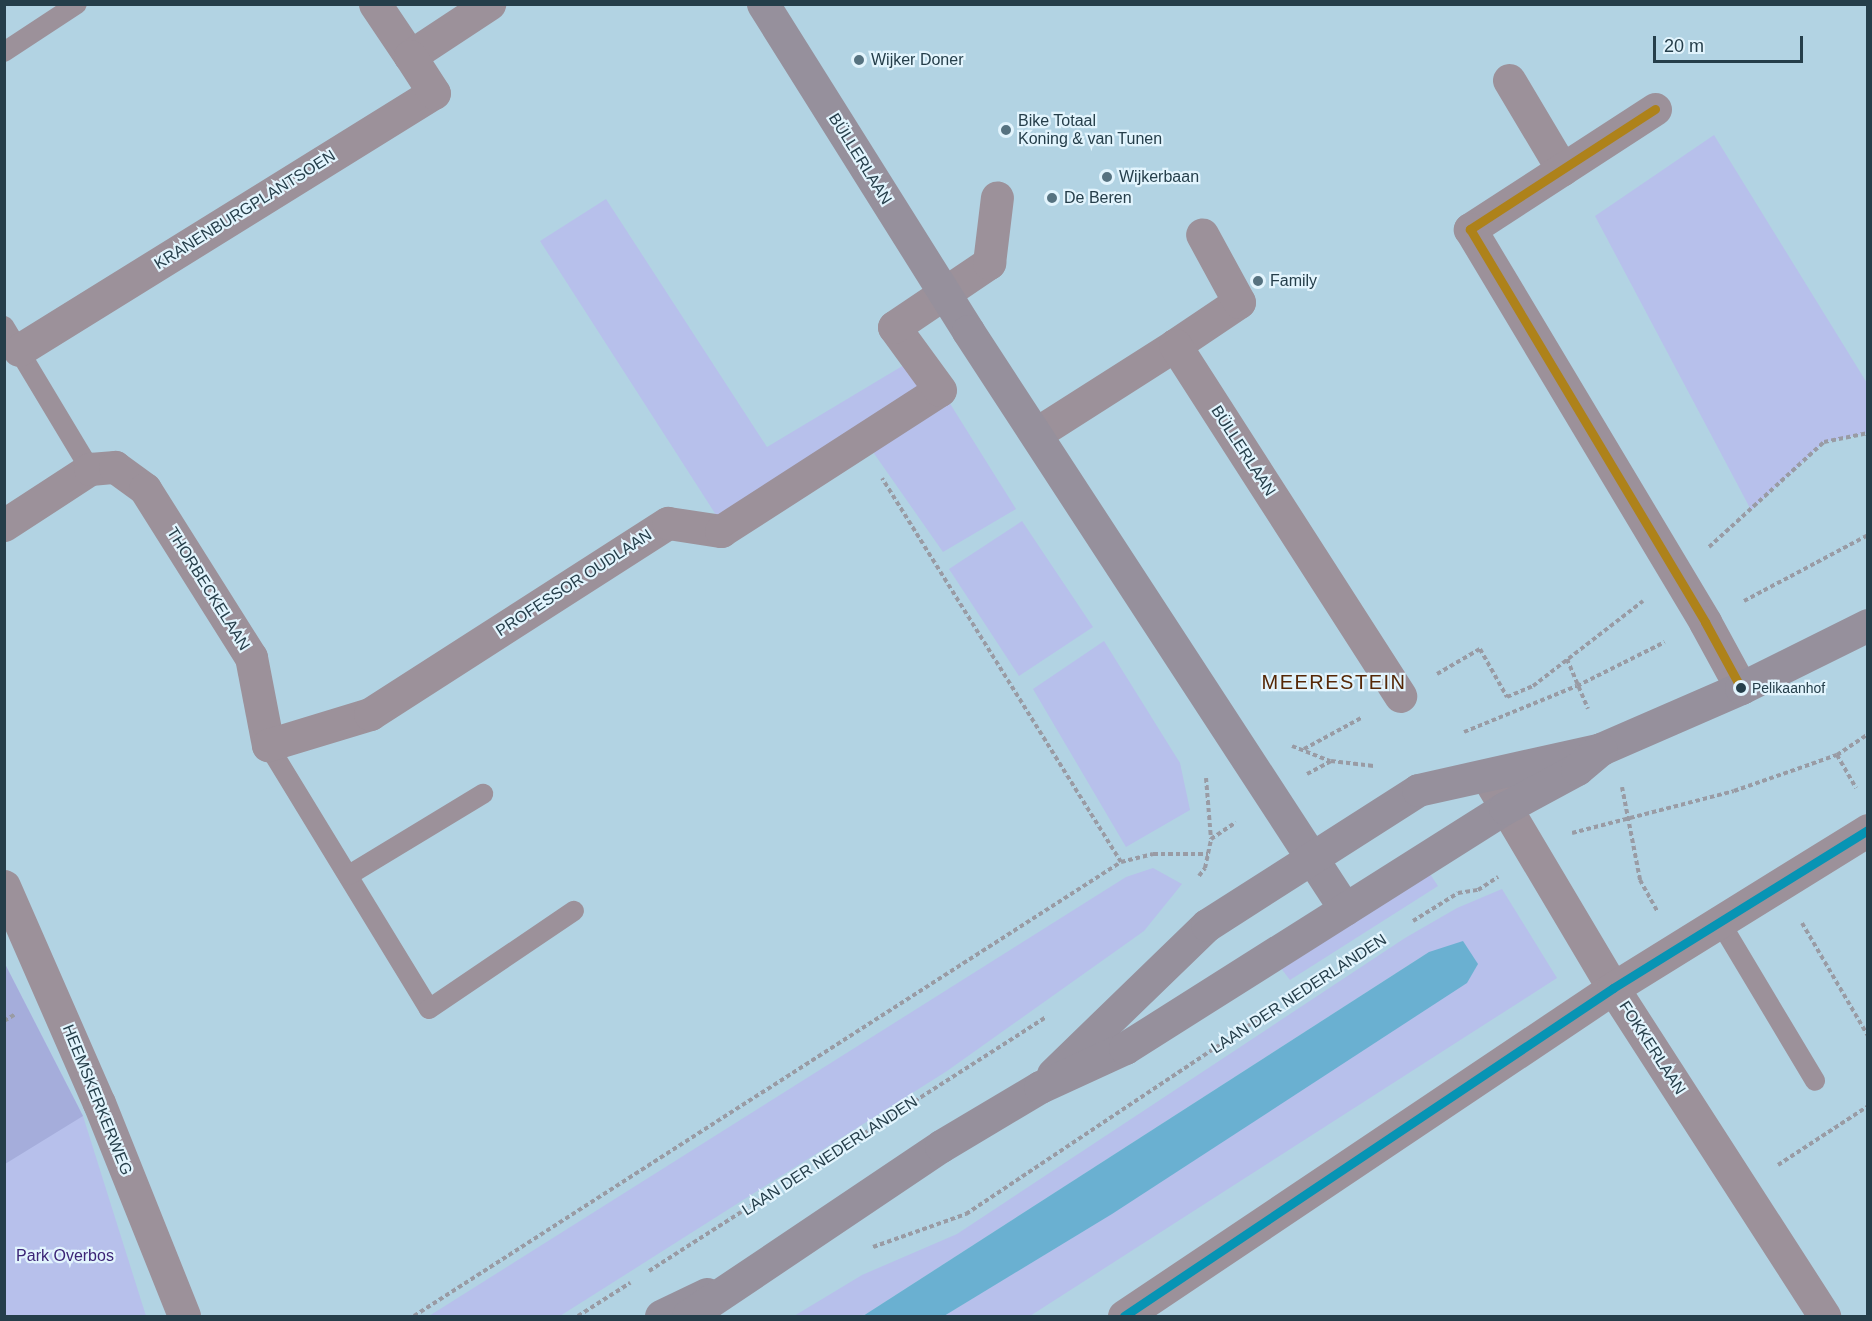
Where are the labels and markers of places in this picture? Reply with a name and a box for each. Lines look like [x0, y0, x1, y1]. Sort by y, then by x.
place label: Wijker Doner [871, 50, 963, 70]
marker: Wijker Doner [852, 53, 866, 67]
place label: Bike Totaal Koning & van Tunen [1018, 111, 1162, 149]
marker: Bike Totaal Koning & van Tunen [999, 123, 1013, 137]
place label: Wijkerbaan [1119, 167, 1199, 187]
marker: Wijkerbaan [1100, 170, 1114, 184]
place label: De Beren [1064, 188, 1132, 208]
marker: De Beren [1045, 191, 1059, 205]
place label: Family [1270, 271, 1317, 291]
marker: Family [1251, 274, 1265, 288]
place label: Pelikaanhof [1752, 680, 1825, 696]
marker: Pelikaanhof [1735, 682, 1747, 694]

